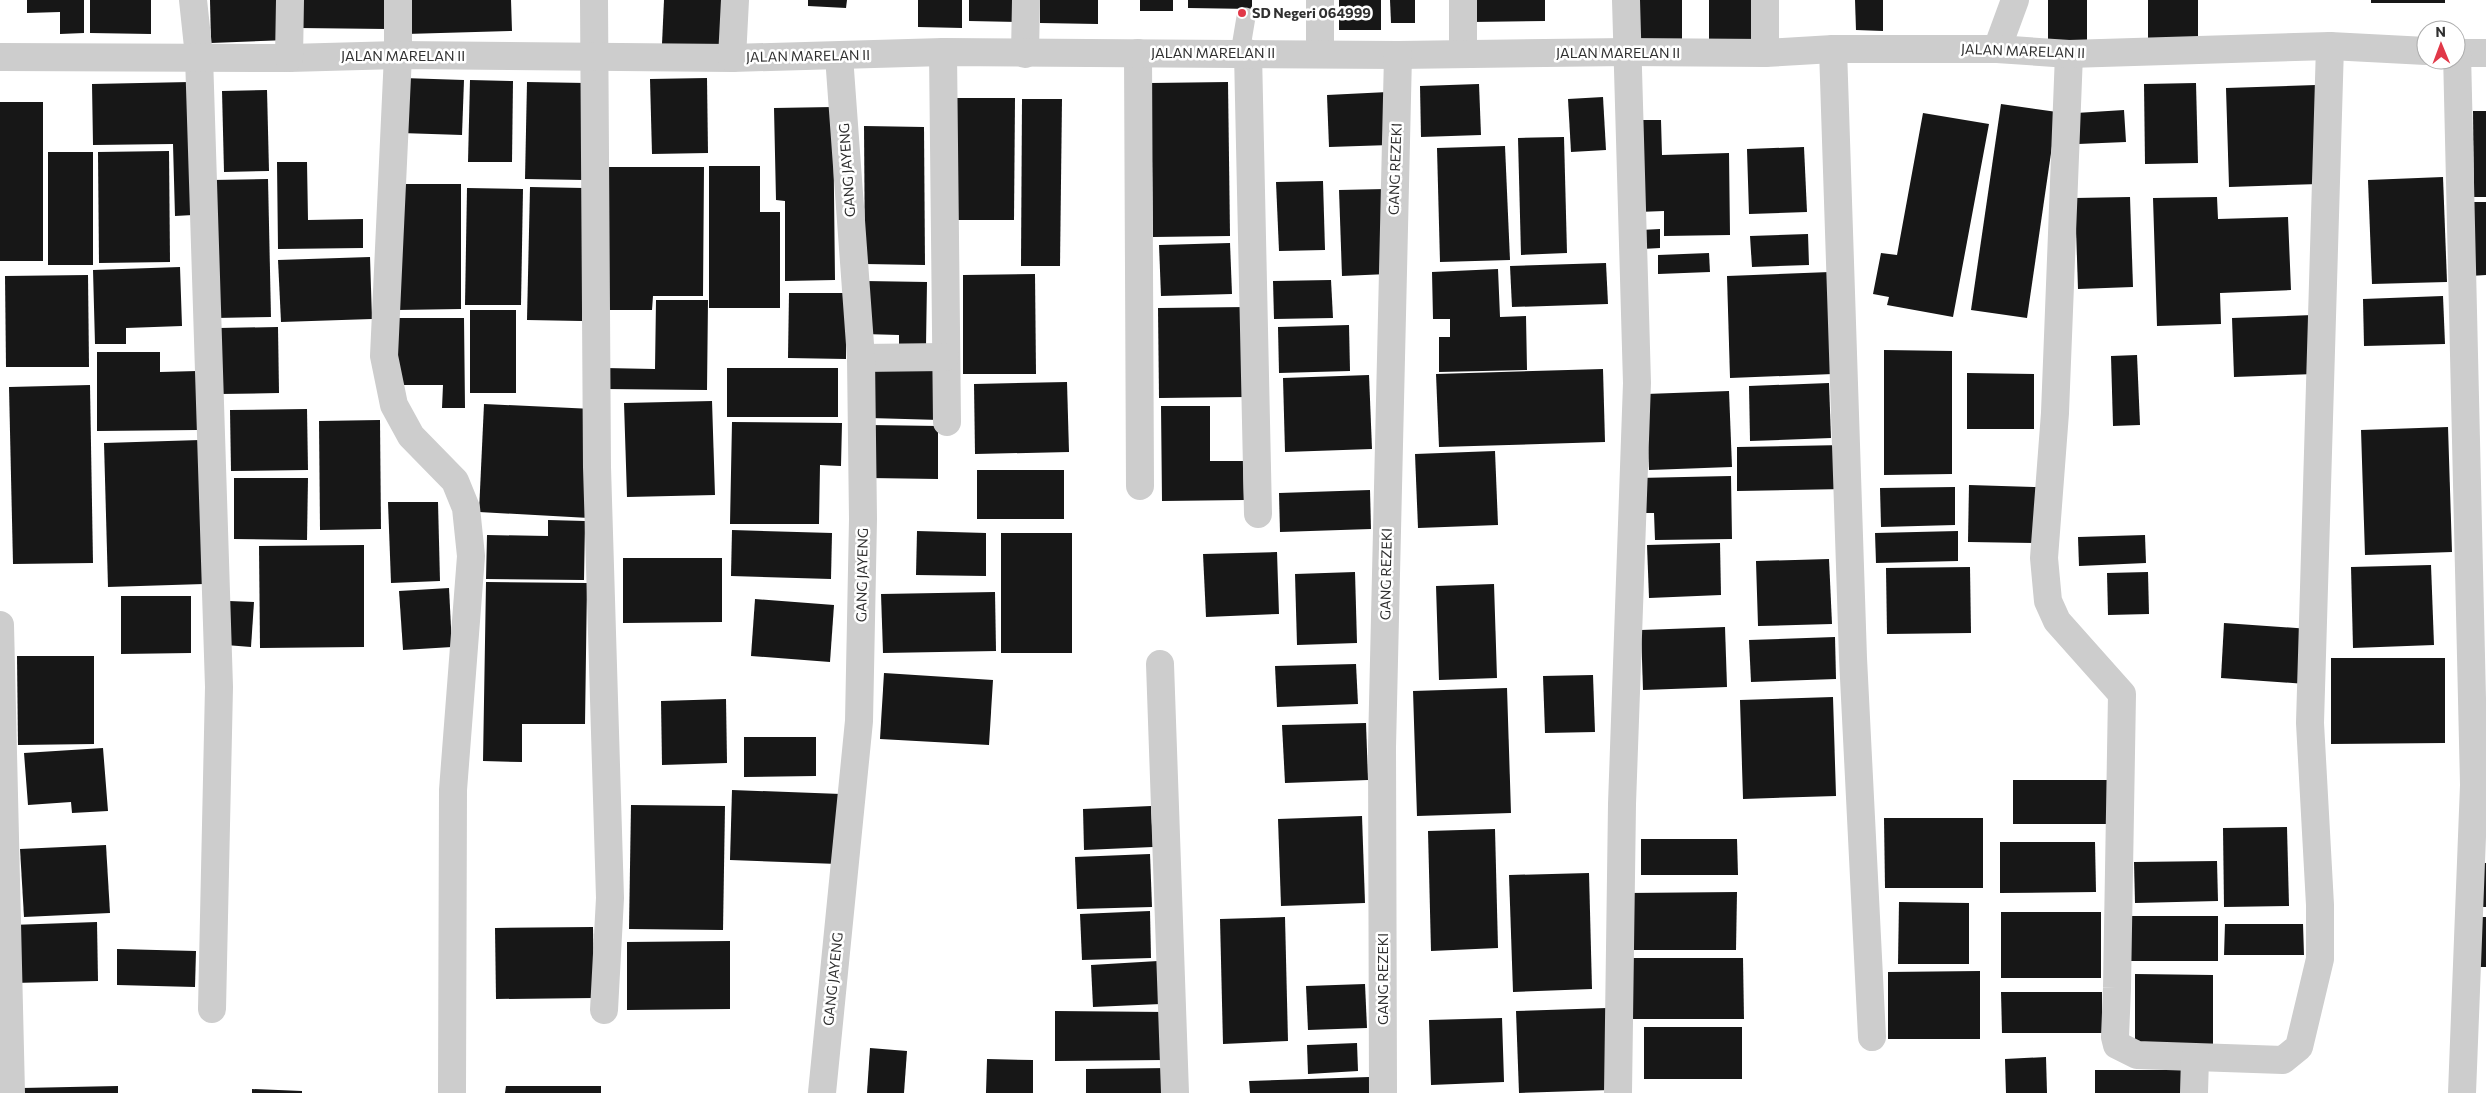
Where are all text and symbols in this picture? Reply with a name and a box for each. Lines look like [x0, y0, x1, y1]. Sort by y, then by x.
place label: SD Negeri 064999 [1252, 4, 1371, 21]
marker: SD Negeri 064999 [1236, 7, 1248, 19]
north arrow [2416, 20, 2466, 70]
text: N [2435, 23, 2446, 40]
street label: JALAN MARELAN II [1961, 40, 2085, 61]
street label: JALAN MARELAN II [1151, 44, 1275, 61]
street label: JALAN MARELAN II [1556, 44, 1680, 61]
street label: JALAN MARELAN II [746, 46, 870, 65]
street label: JALAN MARELAN II [341, 47, 465, 64]
street label: GANG JAYENG [835, 122, 858, 218]
street label: GANG REZEKI [1384, 123, 1405, 215]
street label: GANG JAYENG [852, 528, 871, 622]
street label: GANG REZEKI [1376, 528, 1395, 620]
street label: GANG JAYENG [819, 931, 846, 1027]
street label: GANG REZEKI [1374, 933, 1391, 1025]

